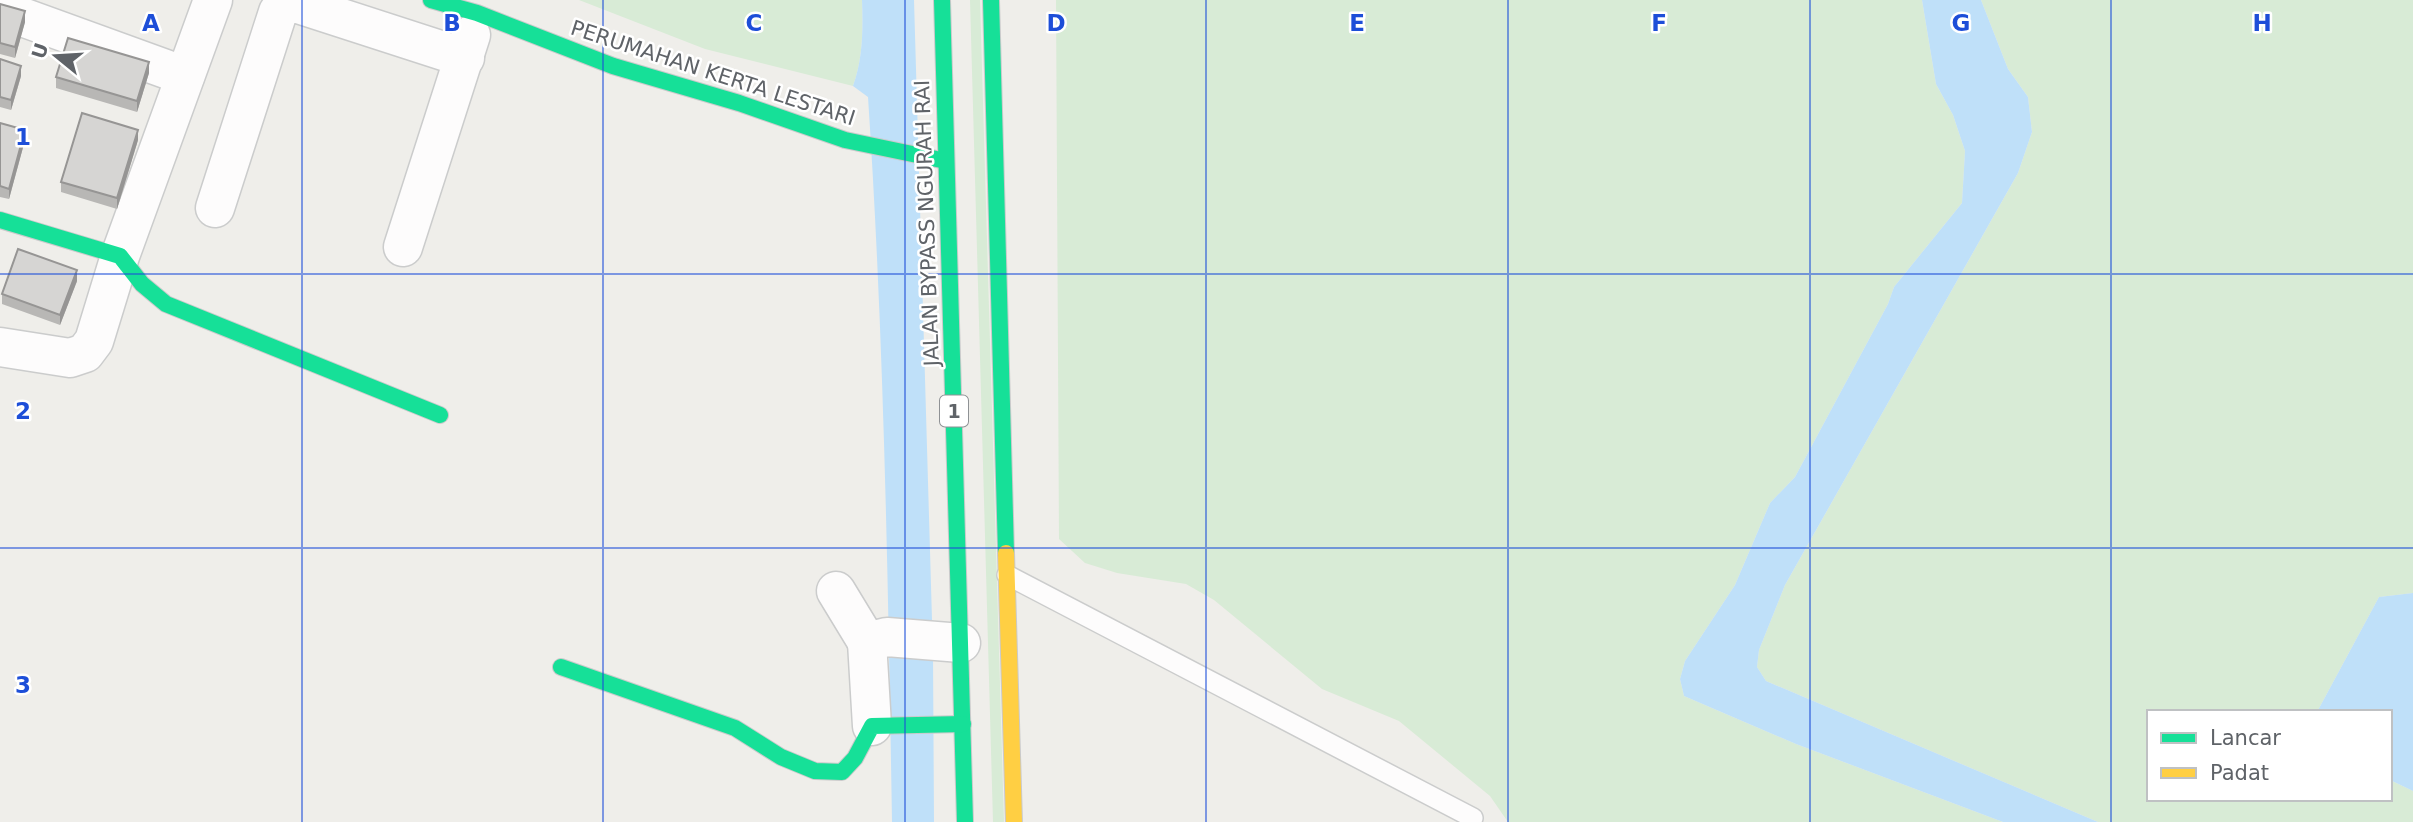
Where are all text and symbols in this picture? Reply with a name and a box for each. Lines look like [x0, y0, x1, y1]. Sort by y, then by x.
text: A [142, 10, 160, 36]
text: B [443, 10, 461, 36]
text: C [746, 10, 762, 36]
text: D [1046, 10, 1066, 36]
text: E [1349, 10, 1365, 36]
text: F [1651, 10, 1667, 36]
text: G [1952, 10, 1970, 36]
text: H [2252, 10, 2272, 36]
street label: PERUMAHAN KERTA LESTARI [568, 16, 858, 130]
north arrow [21, 21, 91, 91]
text: U [27, 40, 53, 61]
street label: JALAN BYPASS NGURAH RAI [910, 79, 944, 369]
text: 1 [15, 124, 31, 150]
road number: 1 [940, 396, 968, 426]
text: 2 [15, 398, 31, 424]
text: 3 [15, 672, 31, 698]
legend [2147, 710, 2392, 801]
text: Lancar [2210, 726, 2281, 750]
text: Padat [2210, 761, 2269, 785]

